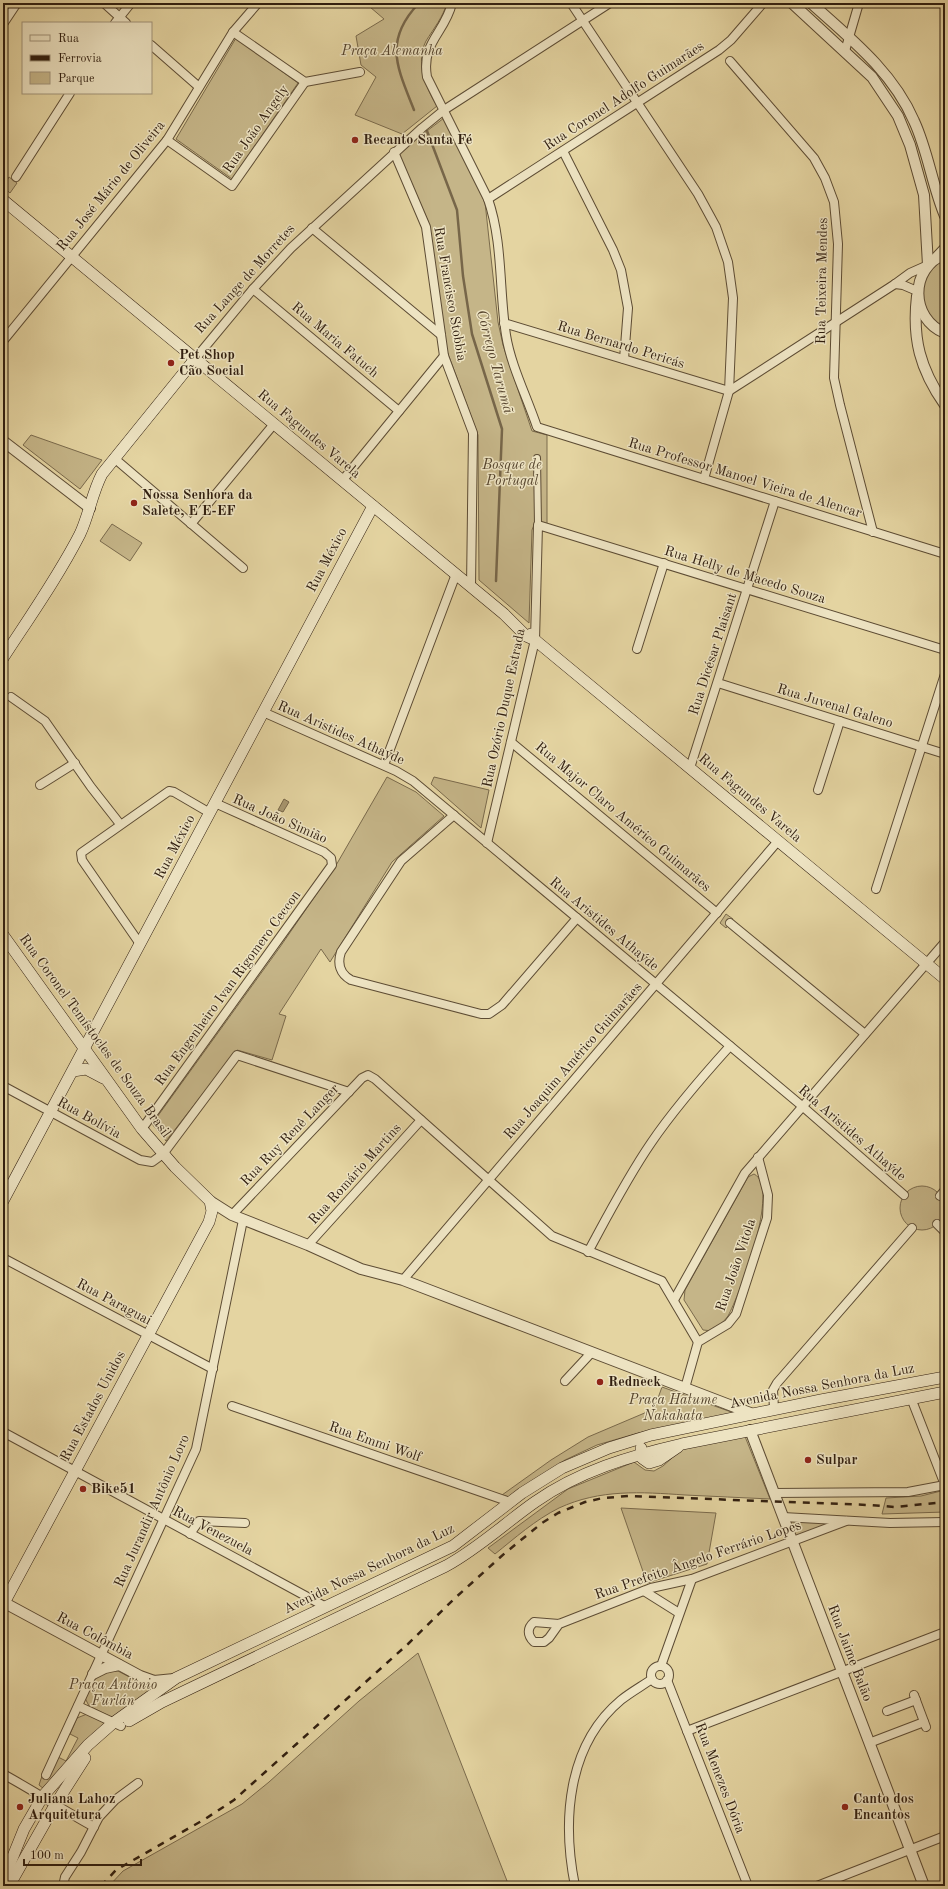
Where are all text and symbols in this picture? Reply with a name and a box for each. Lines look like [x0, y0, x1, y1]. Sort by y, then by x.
legend [22, 22, 152, 94]
text: Rua [58, 33, 79, 45]
street label: Rua Coronel Adolfo Guimarães [541, 39, 707, 153]
park label: Praça Alemanha [340, 44, 443, 58]
text: Ferrovia [58, 53, 102, 65]
text: Parque [58, 73, 95, 85]
street label: Rua João Angely [220, 82, 292, 176]
street label: Rua José Mário de Oliveira [54, 118, 168, 254]
place label: Recanto Santa Fé [363, 133, 472, 147]
marker: Recanto Santa Fé [350, 135, 360, 145]
street label: Rua Teixeira Mendes [814, 217, 830, 345]
street label: Rua Lange de Morretes [192, 222, 298, 336]
street label: Rua Francisco Stobbia [431, 226, 469, 363]
street label: Rua Maria Fatuch [289, 300, 382, 381]
water label: Córrego Tarumã [473, 308, 515, 416]
street label: Rua Bernardo Pericás [556, 319, 686, 371]
place label: Pet Shop Cão Social [179, 348, 244, 378]
marker: Pet Shop Cão Social [166, 358, 176, 368]
street label: Rua Fagundes Varela [255, 387, 363, 481]
street label: Rua Professor Manoel Vieira de Alencar [627, 436, 864, 520]
park label: Bosque de Portugal [481, 458, 542, 489]
place label: Nossa Senhora da Salete, E E-EF [142, 488, 253, 518]
marker: Nossa Senhora da Salete, E E-EF [129, 498, 139, 508]
street label: Rua México [304, 525, 350, 594]
street label: Rua Helly de Macedo Souza [663, 544, 827, 606]
street label: Rua Dicésar Plaisant [687, 591, 739, 717]
street label: Rua Ozório Duque Estrada [480, 627, 528, 789]
street label: Rua Juvenal Galeno [775, 682, 895, 730]
street label: Rua Aristides Athaýde [275, 699, 407, 767]
street label: Rua Major Claro Américo Guimarães [533, 740, 713, 894]
street label: Rua Fagundes Varela [696, 751, 804, 845]
street label: Rua João Simião [231, 792, 329, 846]
street label: Rua México [152, 812, 198, 881]
street label: Rua Aristides Athaýde [547, 874, 661, 974]
street label: Rua Engenheiro Ivan Rigomero Ceccon [153, 887, 304, 1088]
street label: Rua Coronel Temístocles de Souza Brasil [17, 932, 173, 1140]
street label: Rua Joaquim Américo Guimarães [501, 980, 645, 1142]
street label: Rua Ruy Renê Langer [238, 1081, 342, 1188]
street label: Rua Aristides Athaýde [796, 1083, 908, 1183]
street label: Rua Bolívia [55, 1095, 123, 1141]
street label: Rua Romário Martins [306, 1121, 404, 1227]
street label: Rua João Vitola [714, 1217, 758, 1313]
street label: Rua Paraguai [74, 1276, 154, 1328]
street label: Rua Estados Unidos [58, 1349, 128, 1463]
street label: Avenida Nossa Senhora da Luz [728, 1361, 916, 1411]
place label: Redneck [608, 1375, 661, 1389]
marker: Redneck [595, 1377, 605, 1387]
park label: Praça Hatume Nakahata [628, 1393, 717, 1423]
street label: Rua Emmi Wolf [327, 1420, 424, 1465]
street label: Rua Jurandir Antônio Loro [112, 1432, 192, 1590]
place label: Sulpar [816, 1453, 858, 1467]
marker: Sulpar [803, 1455, 813, 1465]
place label: Bike51 [91, 1482, 136, 1496]
marker: Bike51 [78, 1484, 88, 1494]
street label: Rua Venezuela [170, 1504, 256, 1558]
street label: Rua Prefeito Ângelo Ferrário Lopes [592, 1515, 803, 1602]
street label: Avenida Nossa Senhora da Luz [281, 1521, 457, 1617]
street label: Rua Jaime Balão [825, 1603, 875, 1703]
street label: Rua Colômbia [54, 1610, 136, 1662]
park label: Praça Antônio Furlán [68, 1678, 157, 1708]
street label: Rua Menezes Dória [692, 1721, 748, 1835]
place label: Juliana Lahoz Arquitetura [28, 1792, 115, 1822]
place label: Canto dos Encantos [853, 1792, 914, 1822]
marker: Juliana Lahoz Arquitetura [15, 1802, 25, 1812]
marker: Canto dos Encantos [840, 1802, 850, 1812]
scale bar [24, 1841, 141, 1867]
text: 100 m [30, 1850, 64, 1862]

